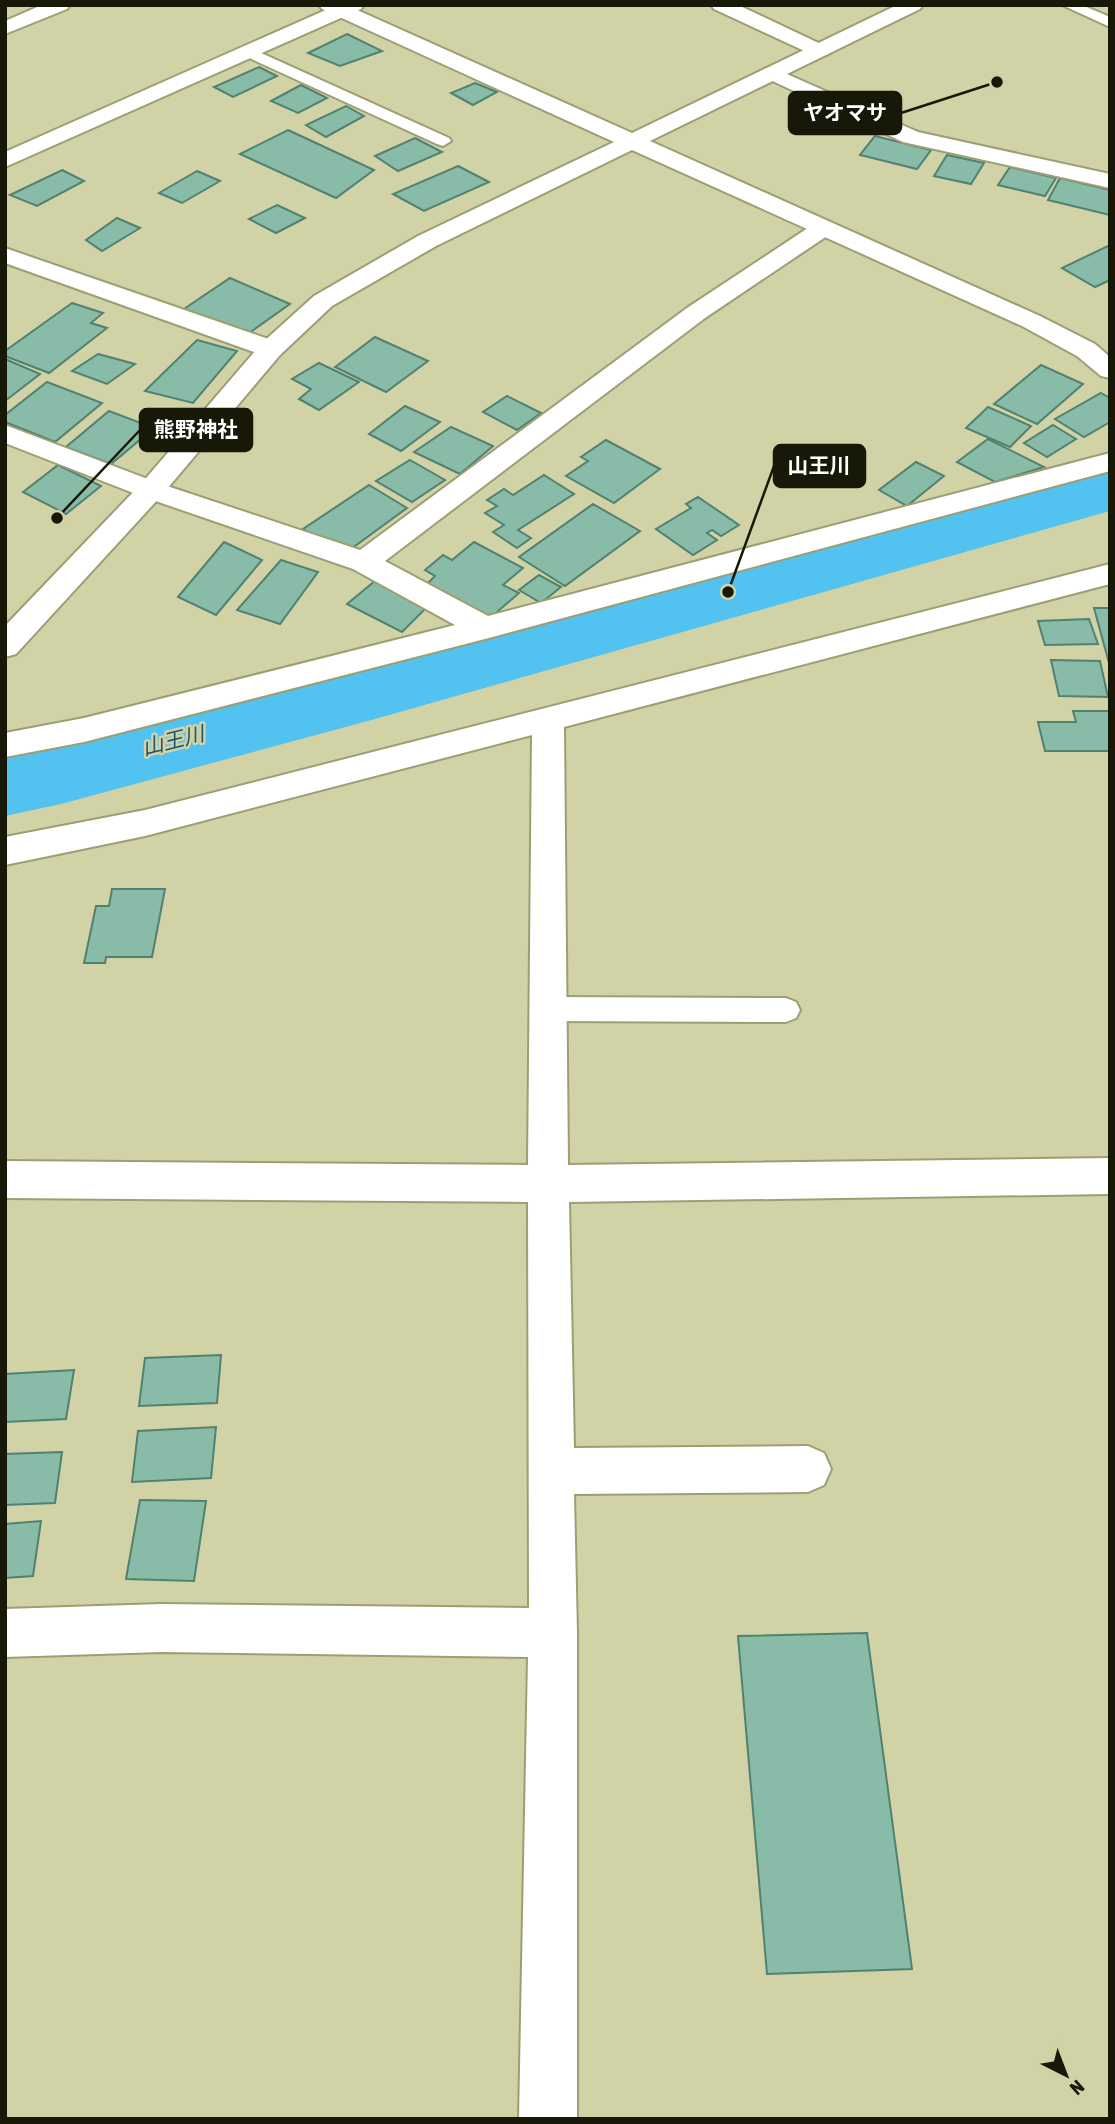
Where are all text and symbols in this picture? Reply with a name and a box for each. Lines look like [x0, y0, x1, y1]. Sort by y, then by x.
callout: ヤオマサ [789, 92, 901, 134]
text: ヤオマサ [803, 100, 887, 124]
callout: 熊野神社 [140, 409, 252, 451]
text: 熊野神社 [154, 417, 238, 441]
callout: 山王川 [774, 445, 865, 487]
text: 山王川 [788, 453, 851, 477]
water label: 山王川 [139, 720, 208, 759]
north arrow [1031, 2040, 1101, 2110]
text: N [1066, 2076, 1089, 2100]

